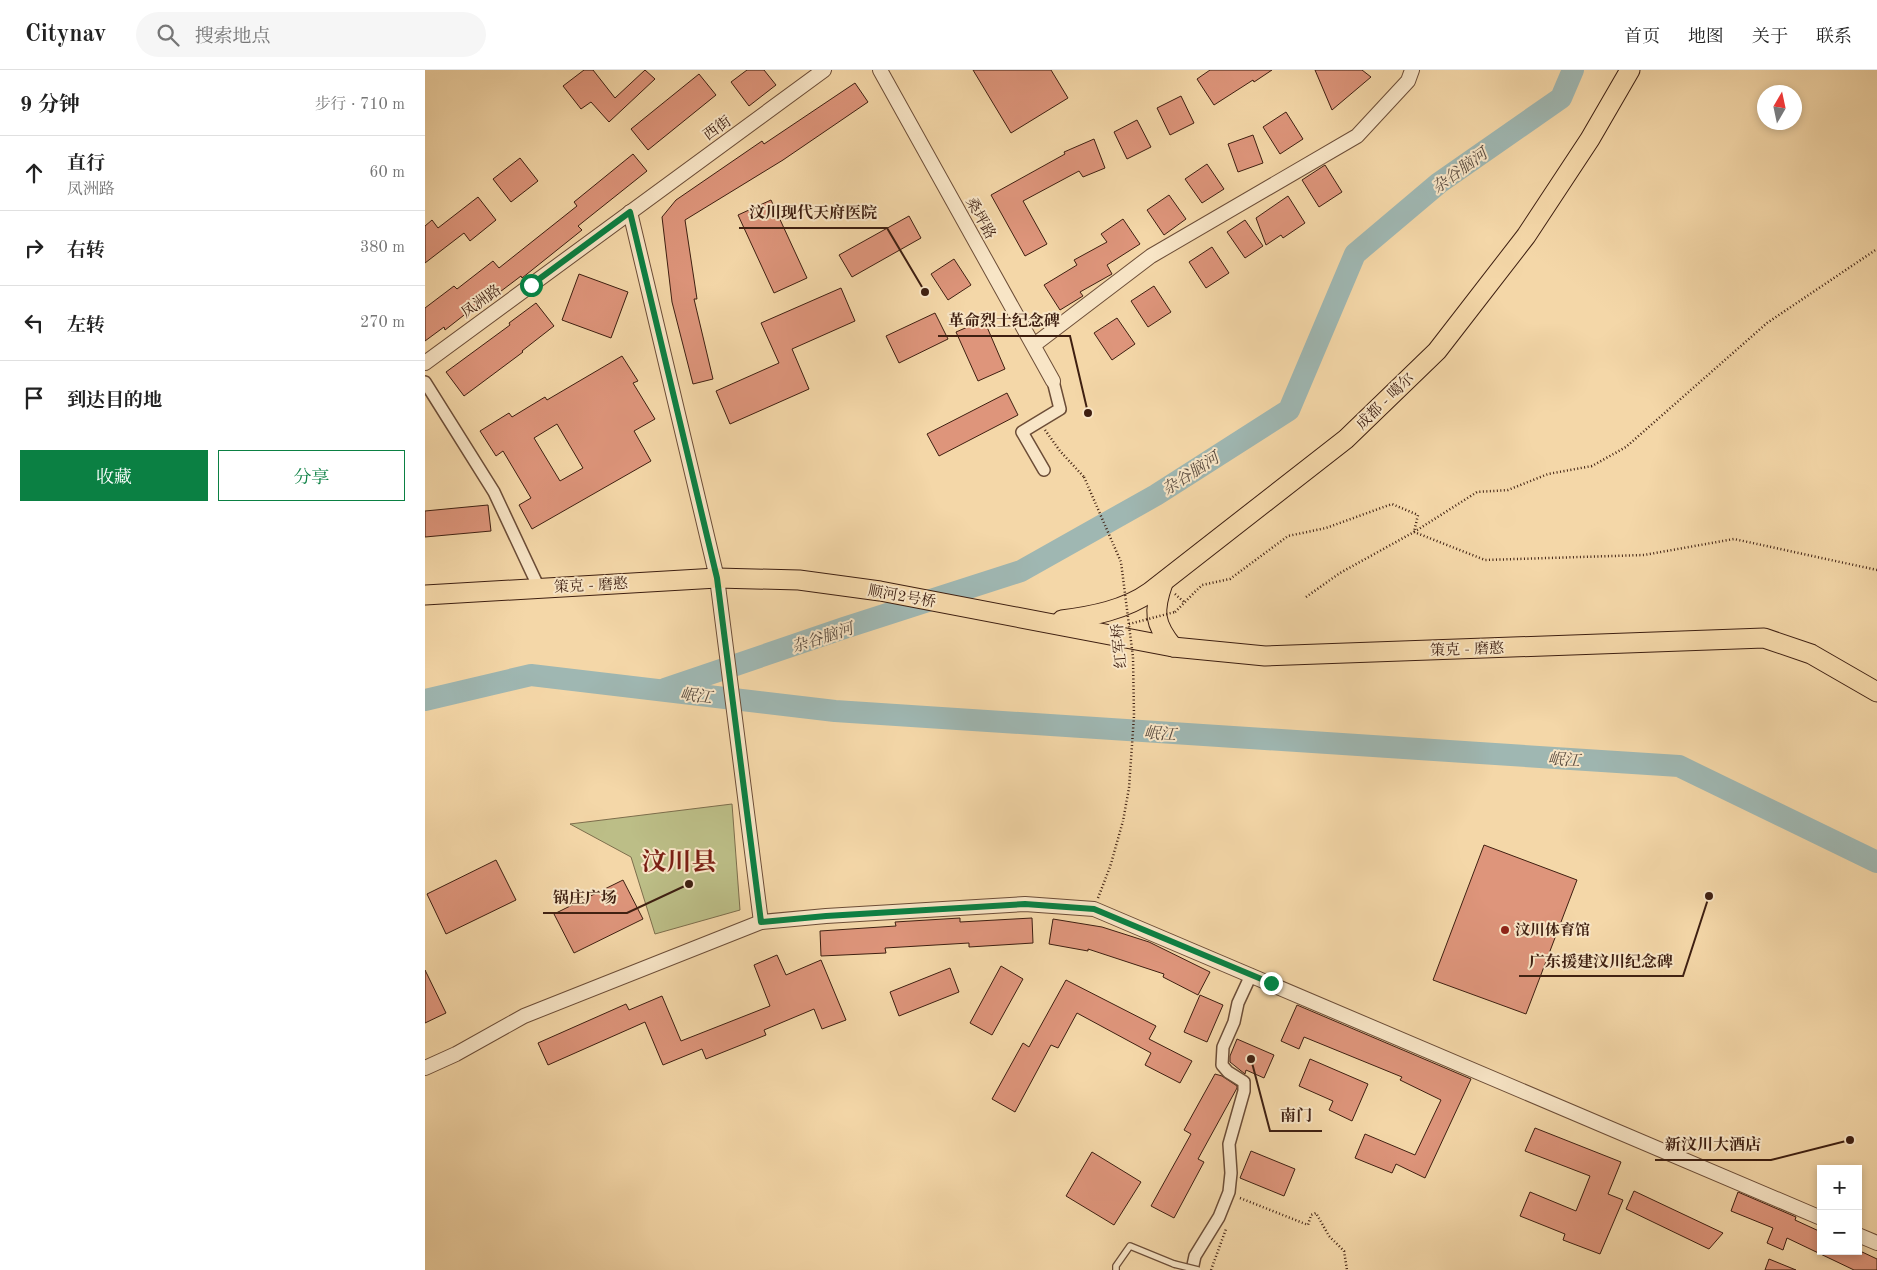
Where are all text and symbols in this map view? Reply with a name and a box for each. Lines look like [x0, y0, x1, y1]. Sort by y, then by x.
search box [136, 12, 486, 57]
icon: search [154, 21, 182, 49]
text: Citynav [25, 23, 106, 47]
text: 搜索地点 [194, 28, 270, 47]
text: 首页 [1624, 28, 1660, 46]
text: 地图 [1688, 28, 1724, 46]
text: 关于 [1752, 28, 1788, 46]
text: 联系 [1816, 28, 1852, 46]
north arrow [1757, 85, 1802, 130]
text: 9 分钟 [20, 95, 80, 116]
text: 步行 · 710 m [315, 97, 405, 113]
street label: 西街 [700, 113, 734, 144]
water label: 杂谷脑河 [1428, 143, 1493, 197]
text: 直行 [67, 155, 105, 174]
icon: ahead [20, 159, 48, 187]
text: 60 m [369, 165, 405, 181]
text: 凤洲路 [67, 182, 115, 198]
street label: 桑坪路 [962, 194, 999, 242]
callout: 汶川现代天府医院 [739, 197, 887, 228]
text: 汶川现代天府医院 [749, 203, 877, 222]
icon: right [20, 234, 48, 262]
text: 380 m [360, 240, 405, 256]
text: 右转 [67, 242, 105, 261]
route start [520, 274, 543, 297]
street label: 凤洲路 [458, 281, 504, 322]
callout: 革命烈士纪念碑 [938, 305, 1070, 336]
icon: left [20, 309, 48, 337]
text: 革命烈士纪念碑 [948, 312, 1060, 330]
text: 270 m [360, 315, 405, 331]
text: 左转 [67, 317, 105, 336]
street label: 成都 - 噶尔 [1353, 370, 1418, 433]
icon: arrive [20, 384, 48, 412]
text: 到达目的地 [67, 392, 162, 411]
water label: 杂谷脑河 [1159, 447, 1225, 499]
button: 收藏 [20, 450, 208, 501]
button: 分享 [218, 450, 405, 501]
street label: 策克 - 磨憨 [554, 575, 628, 596]
street label: 顺河2号桥 [867, 582, 937, 611]
water label: 杂谷脑河 [789, 619, 858, 656]
street label: 红军桥 [1109, 623, 1130, 669]
street label: 策克 - 磨憨 [1430, 640, 1504, 659]
water label: 岷江 [679, 685, 715, 707]
water label: 岷江 [1143, 724, 1179, 744]
water label: 岷江 [1547, 750, 1583, 770]
district label: 汶川县 [641, 848, 717, 876]
callout: 锅庄广场 [543, 882, 627, 913]
text: 锅庄广场 [553, 888, 617, 907]
place label: 汶川体育馆 [1515, 921, 1590, 939]
marker: 汶川体育馆 [1499, 924, 1511, 936]
callout: 广东援建汶川纪念碑 [1519, 945, 1683, 976]
text: 广东援建汶川纪念碑 [1529, 953, 1673, 971]
route end [1260, 972, 1283, 995]
callout: 南门 [1270, 1100, 1322, 1131]
text: 南门 [1280, 1107, 1312, 1125]
callout: 新汶川大酒店 [1655, 1129, 1771, 1160]
text: 新汶川大酒店 [1665, 1135, 1761, 1154]
map controls [1817, 1165, 1862, 1255]
button: + [1817, 1165, 1862, 1210]
button: − [1817, 1210, 1862, 1255]

